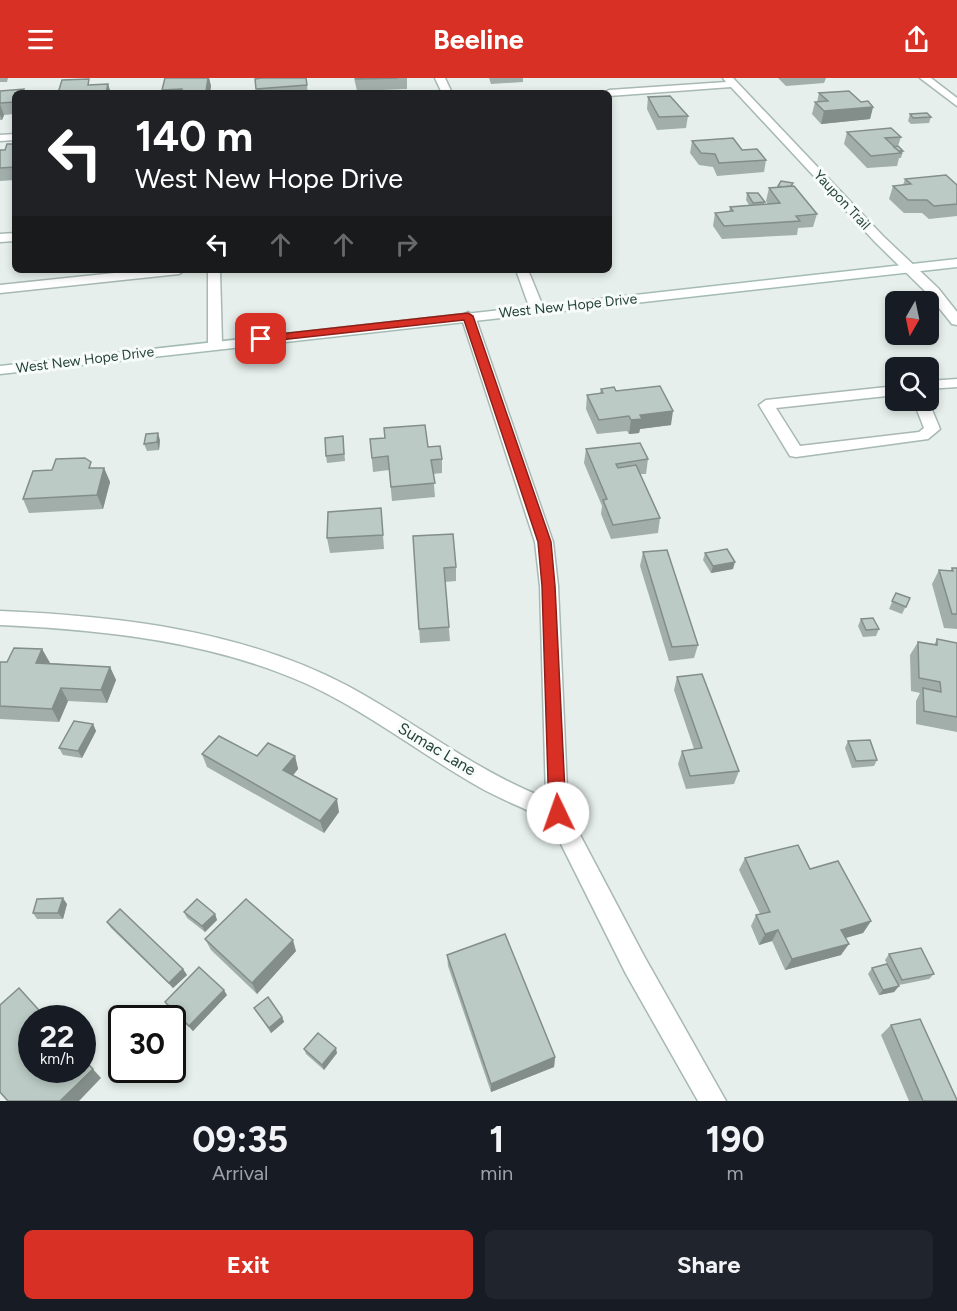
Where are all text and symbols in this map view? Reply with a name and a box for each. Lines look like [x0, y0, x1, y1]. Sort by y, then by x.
icon: menu [24, 23, 57, 56]
text: Beeline [433, 23, 524, 56]
icon: share [900, 23, 933, 56]
text: 140 m [135, 111, 253, 162]
icon: left [36, 114, 114, 192]
text: West New Hope Drive [135, 162, 403, 195]
street label: Yaupon Trail [810, 167, 874, 233]
icon: left [201, 228, 234, 261]
icon: ahead [264, 228, 297, 261]
icon: ahead [327, 228, 360, 261]
icon: right [390, 228, 423, 261]
street label: West New Hope Drive [498, 290, 638, 322]
north arrow [885, 291, 939, 345]
map controls [885, 291, 939, 411]
pin [235, 313, 286, 364]
icon: arrive [244, 322, 277, 355]
street label: West New Hope Drive [15, 343, 155, 377]
button: search [885, 357, 939, 411]
street label: Sumac Lane [395, 718, 480, 780]
position arrow [526, 781, 590, 845]
speed limit sign: 30 [108, 1005, 186, 1083]
text: 22 [40, 1018, 74, 1055]
text: km/h [40, 1050, 74, 1068]
text: 09:35 [192, 1118, 288, 1161]
text: 1 [489, 1118, 504, 1161]
text: 190 [705, 1118, 765, 1161]
text: Arrival [212, 1161, 268, 1185]
text: min [480, 1161, 513, 1185]
text: m [727, 1161, 744, 1185]
button: Exit [24, 1230, 473, 1299]
button: Share [485, 1230, 933, 1299]

